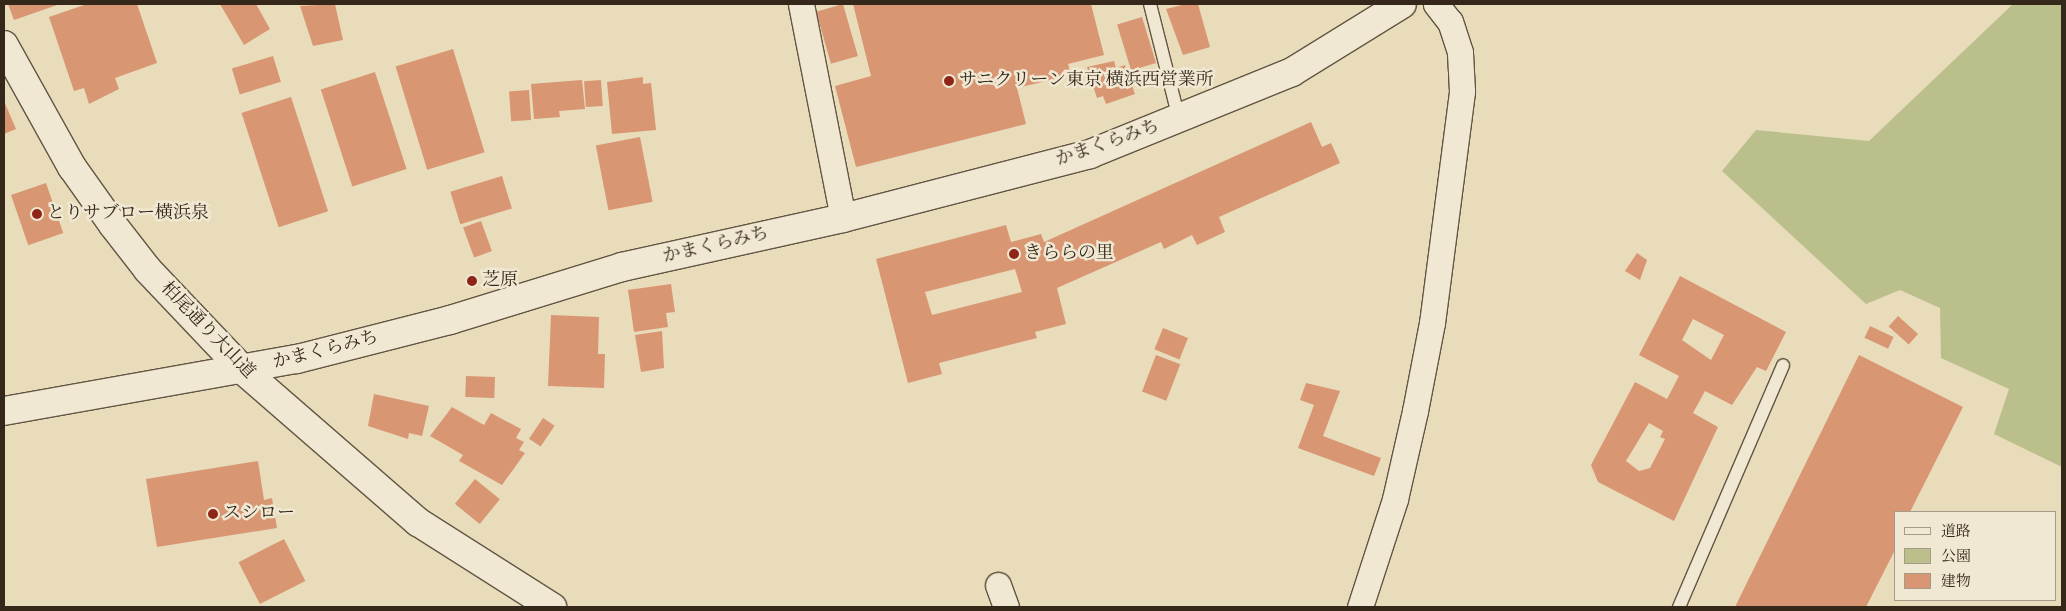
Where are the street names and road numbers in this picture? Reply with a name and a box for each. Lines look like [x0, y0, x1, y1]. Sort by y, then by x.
street label: かまくらみち [1053, 116, 1163, 172]
street label: かまくらみち [661, 223, 771, 269]
street label: 柏尾通り大山道 [155, 278, 259, 384]
street label: かまくらみち [271, 327, 381, 375]

